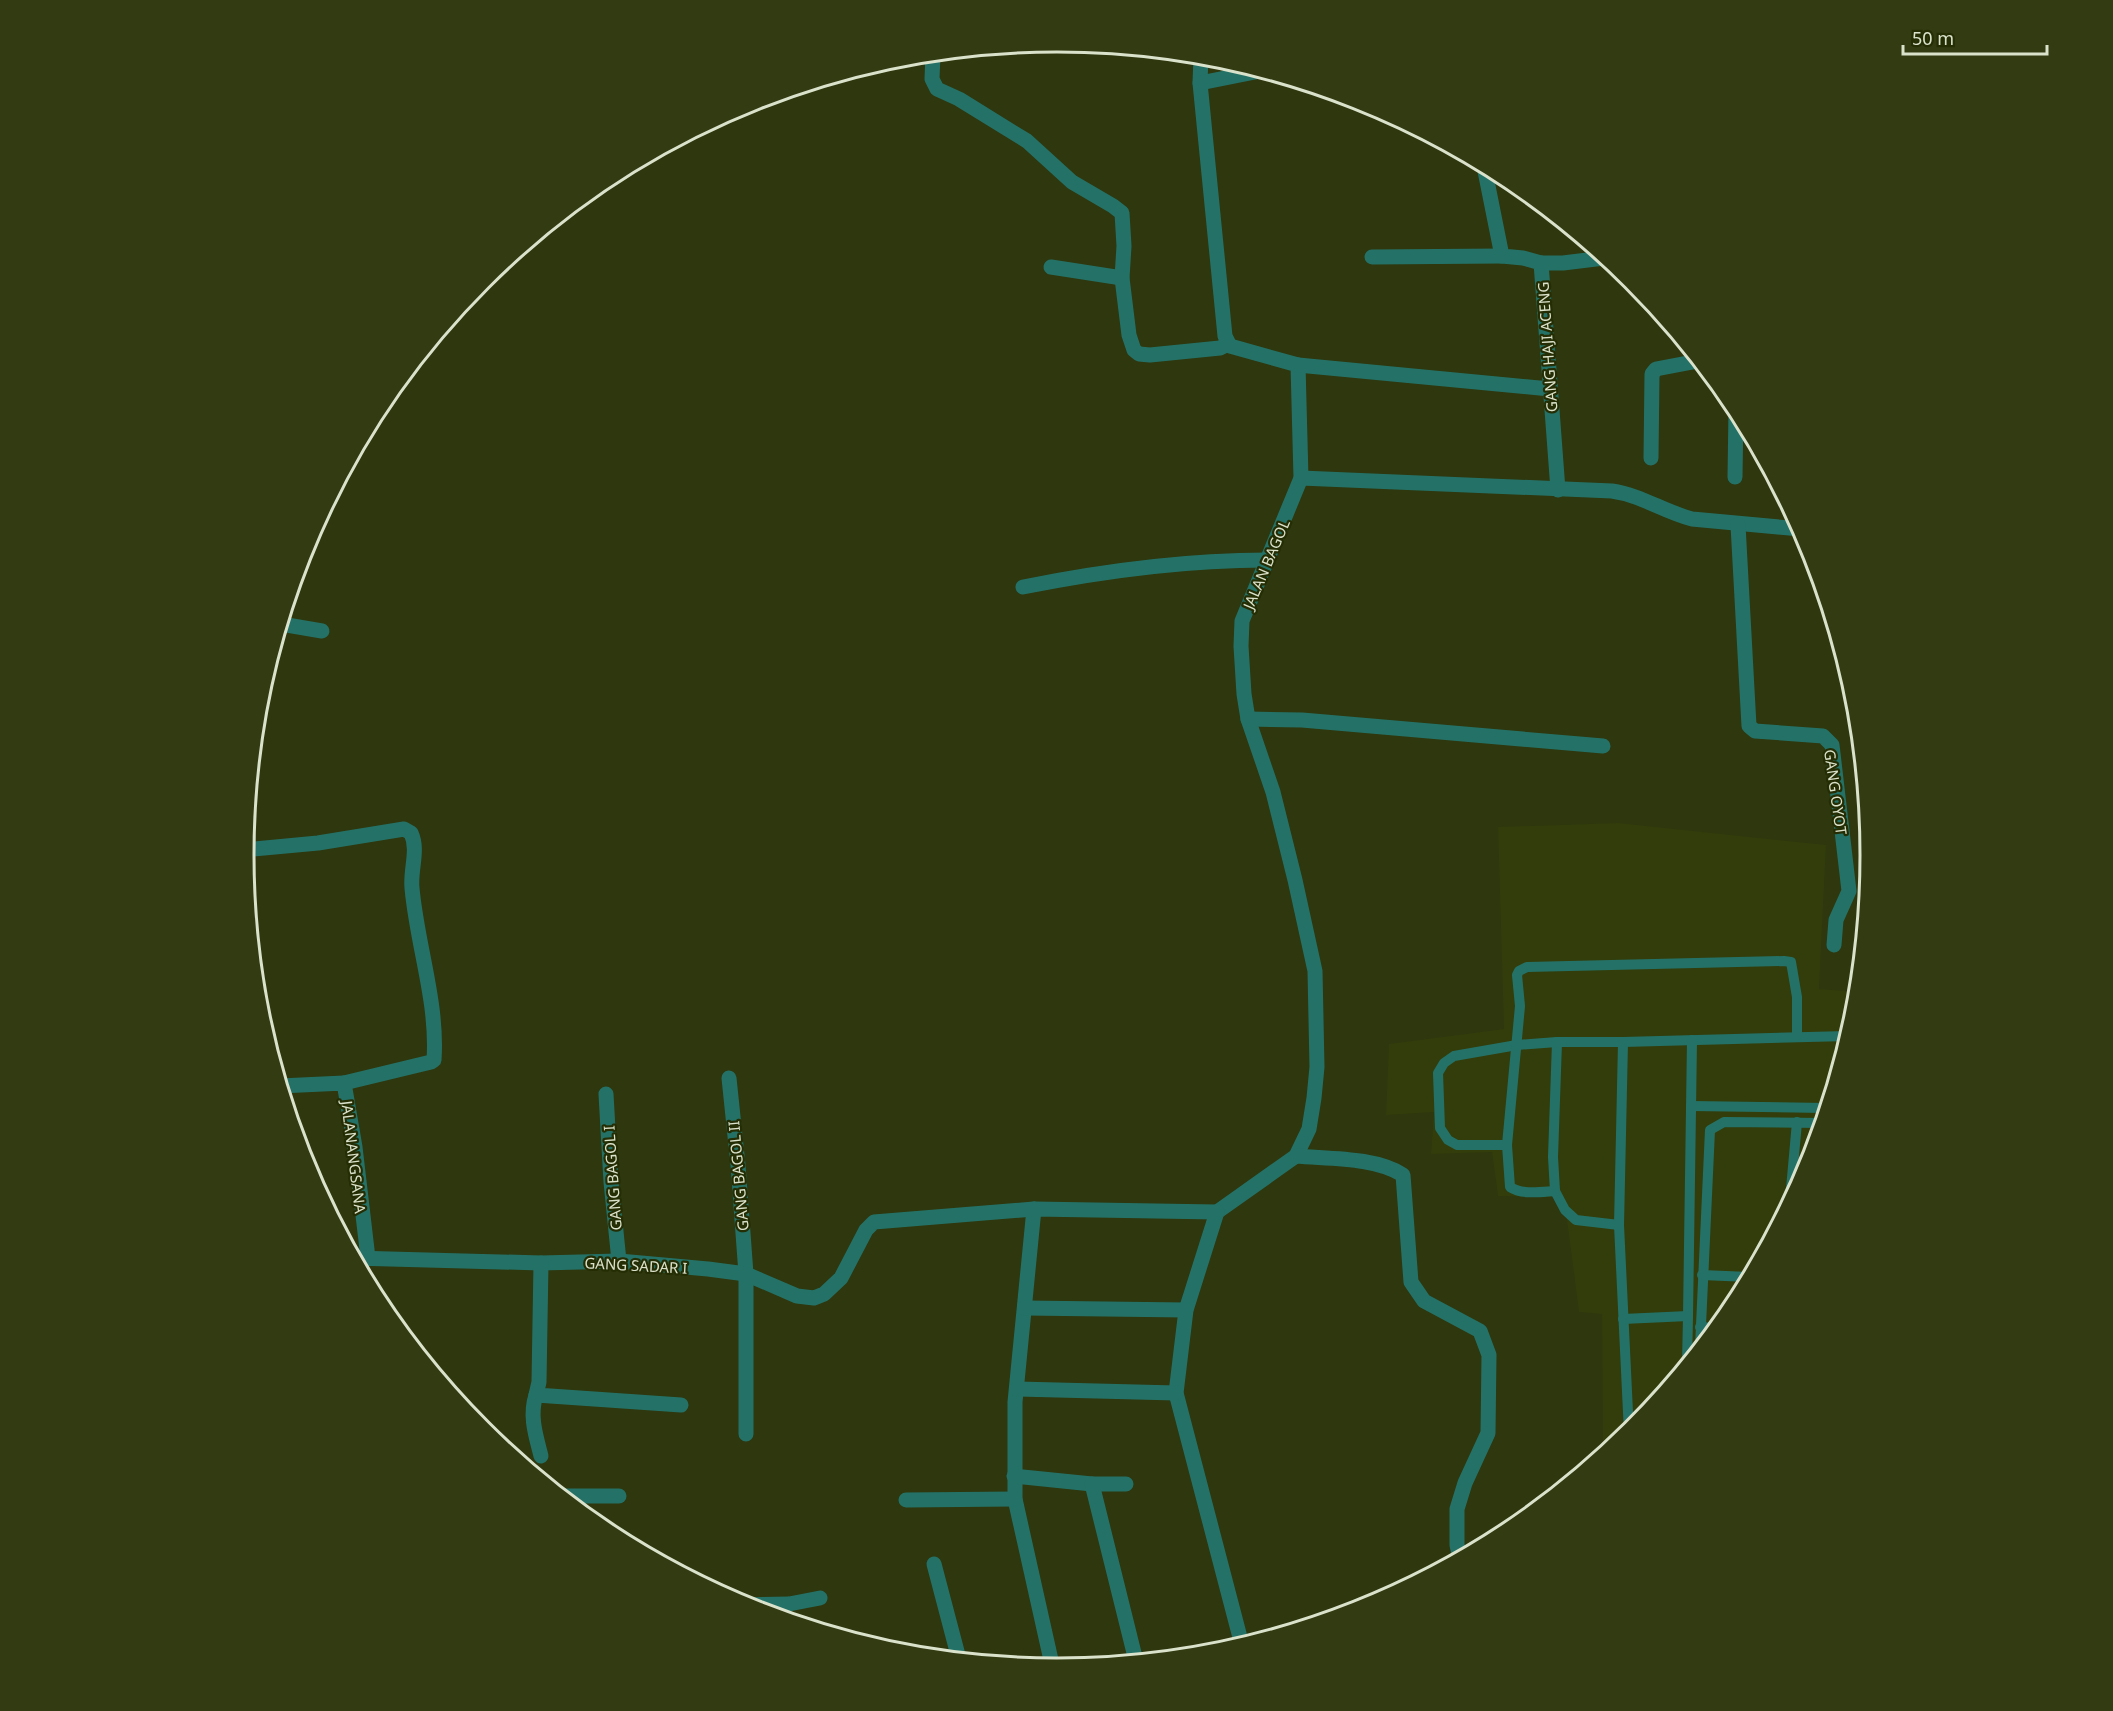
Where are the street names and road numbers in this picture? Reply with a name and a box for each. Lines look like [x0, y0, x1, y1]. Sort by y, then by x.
street label: GANG HAJI ACENG [1532, 281, 1562, 413]
street label: JALAN BAGOL [1237, 516, 1294, 614]
street label: GANG OYOT [1820, 748, 1852, 837]
street label: JALANANGSANA [337, 1098, 371, 1215]
street label: GANG BAGOL II [723, 1120, 753, 1232]
street label: GANG BAGOL I [598, 1125, 626, 1231]
street label: GANG SADAR I [584, 1252, 688, 1278]

